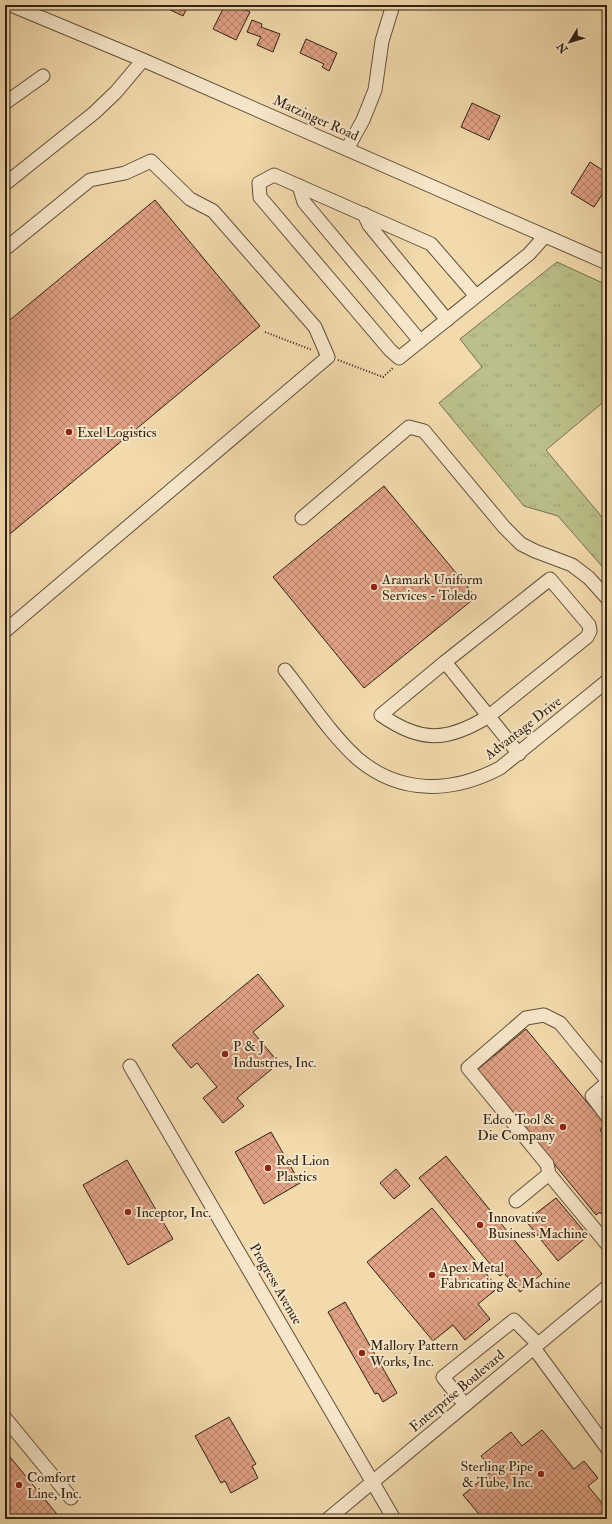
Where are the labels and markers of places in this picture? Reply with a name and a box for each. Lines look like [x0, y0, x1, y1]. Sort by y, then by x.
place label: Exel Logistics [77, 424, 157, 441]
marker: Exel Logistics [64, 427, 74, 437]
place label: Aramark Uniform Services - Toledo [381, 571, 483, 604]
marker: Aramark Uniform Services - Toledo [369, 582, 379, 592]
place label: P & J Industries, Inc. [233, 1038, 317, 1071]
marker: P & J Industries, Inc. [220, 1049, 230, 1059]
place label: Edco Tool & Die Company [477, 1111, 556, 1145]
marker: Edco Tool & Die Company [558, 1122, 568, 1132]
place label: Red Lion Plastics [276, 1152, 329, 1185]
marker: Red Lion Plastics [263, 1163, 273, 1173]
place label: Inceptor, Inc. [136, 1204, 211, 1222]
marker: Inceptor, Inc. [123, 1207, 133, 1217]
place label: Innovative Business Machine [488, 1209, 588, 1242]
marker: Innovative Business Machine [475, 1220, 485, 1230]
place label: Apex Metal Fabricating & Machine [439, 1259, 570, 1292]
marker: Apex Metal Fabricating & Machine [427, 1270, 437, 1280]
place label: Mallory Pattern Works, Inc. [369, 1337, 458, 1370]
marker: Mallory Pattern Works, Inc. [357, 1348, 367, 1358]
place label: Sterling Pipe & Tube, Inc. [461, 1458, 533, 1491]
place label: Comfort Line, Inc. [27, 1469, 82, 1502]
marker: Sterling Pipe & Tube, Inc. [536, 1469, 546, 1479]
marker: Comfort Line, Inc. [14, 1480, 24, 1490]

